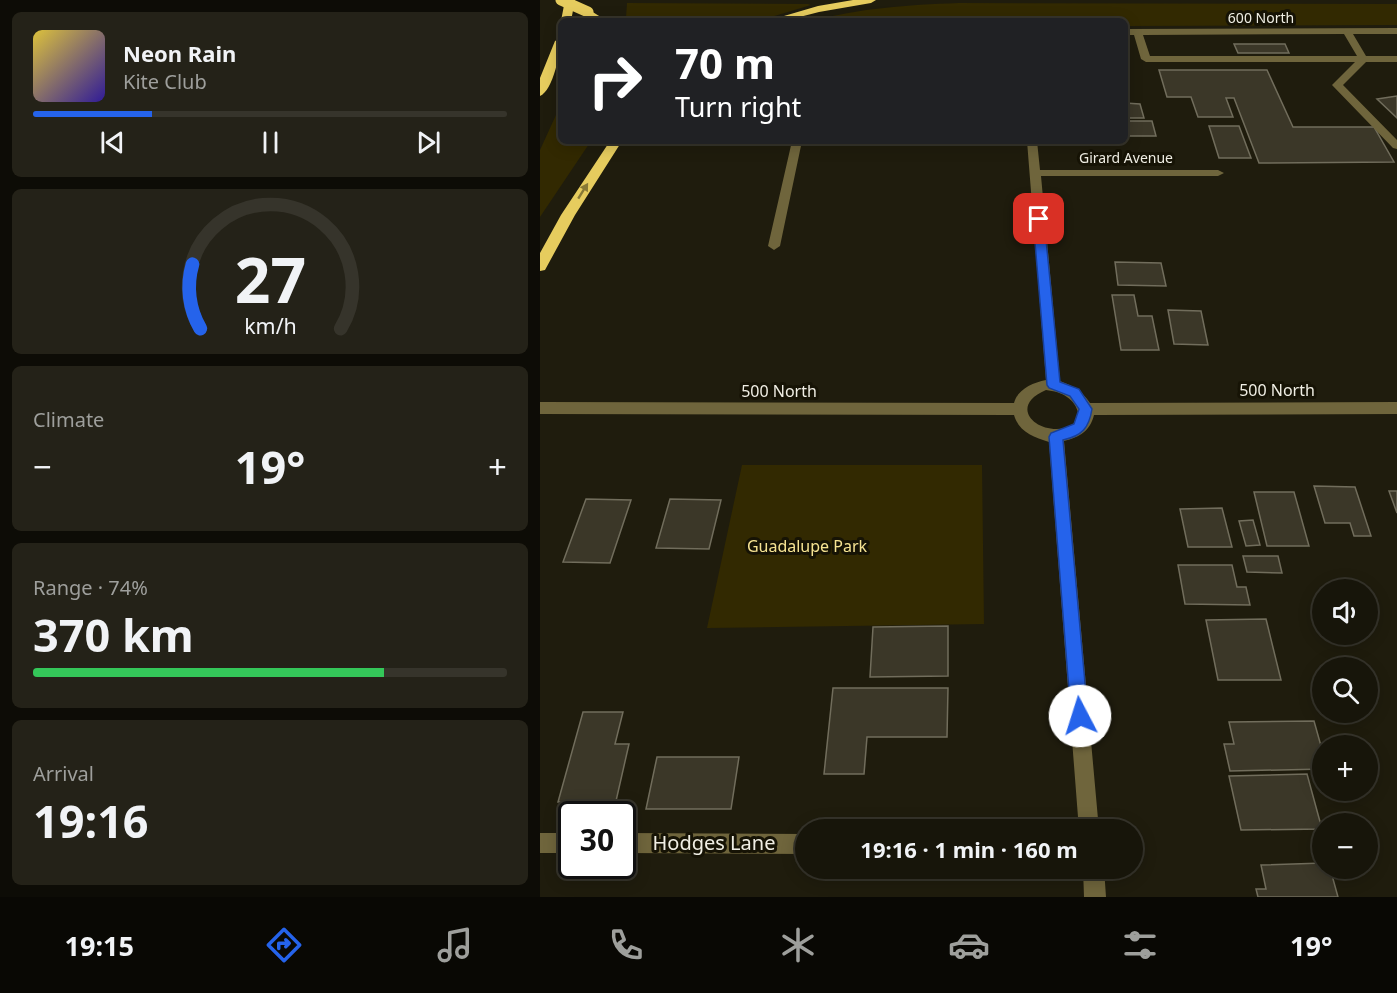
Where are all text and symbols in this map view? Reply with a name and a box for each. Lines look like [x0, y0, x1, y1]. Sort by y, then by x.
street label: 600 North [1228, 8, 1294, 27]
text: 70 m [675, 34, 775, 91]
text: Neon Rain [123, 38, 236, 68]
icon: right [576, 42, 654, 120]
text: Kite Club [123, 68, 207, 95]
text: Turn right [675, 88, 801, 125]
icon: previous [96, 126, 129, 159]
icon: pause [254, 126, 287, 159]
icon: next [412, 126, 445, 159]
street label: Girard Avenue [1079, 148, 1173, 167]
one-way arrow [577, 183, 588, 199]
pin [1013, 193, 1064, 244]
icon: arrive [1022, 202, 1055, 235]
text: 27 [234, 236, 306, 321]
text: km/h [244, 311, 296, 340]
street label: 500 North [1239, 379, 1315, 401]
street label: 500 North [741, 380, 817, 402]
text: Climate [33, 406, 104, 433]
text: 19° [235, 436, 305, 497]
text: − [33, 444, 52, 489]
text: + [488, 444, 507, 489]
park label: Guadalupe Park [747, 535, 868, 557]
text: Range · 74% [33, 574, 148, 601]
map controls [1312, 579, 1378, 879]
button: sound [1312, 579, 1378, 645]
text: 370 km [33, 604, 194, 665]
button: search [1312, 657, 1378, 723]
position arrow [1048, 684, 1112, 748]
button: + [1312, 735, 1378, 801]
text: Arrival [33, 760, 94, 787]
text: 19:16 [33, 790, 149, 851]
speed limit sign: 30 [558, 801, 636, 879]
button: − [1312, 813, 1378, 879]
street label: Hodges Lane [653, 829, 775, 856]
text: 19:16 · 1 min · 160 m [860, 834, 1078, 864]
icon: directions [263, 924, 305, 966]
icon: music [434, 924, 476, 966]
icon: phone [605, 924, 647, 966]
icon: climate [777, 924, 819, 966]
icon: car [948, 924, 990, 966]
icon: filters [1119, 924, 1161, 966]
text: 19:15 [65, 927, 134, 964]
text: 19° [1290, 927, 1332, 964]

